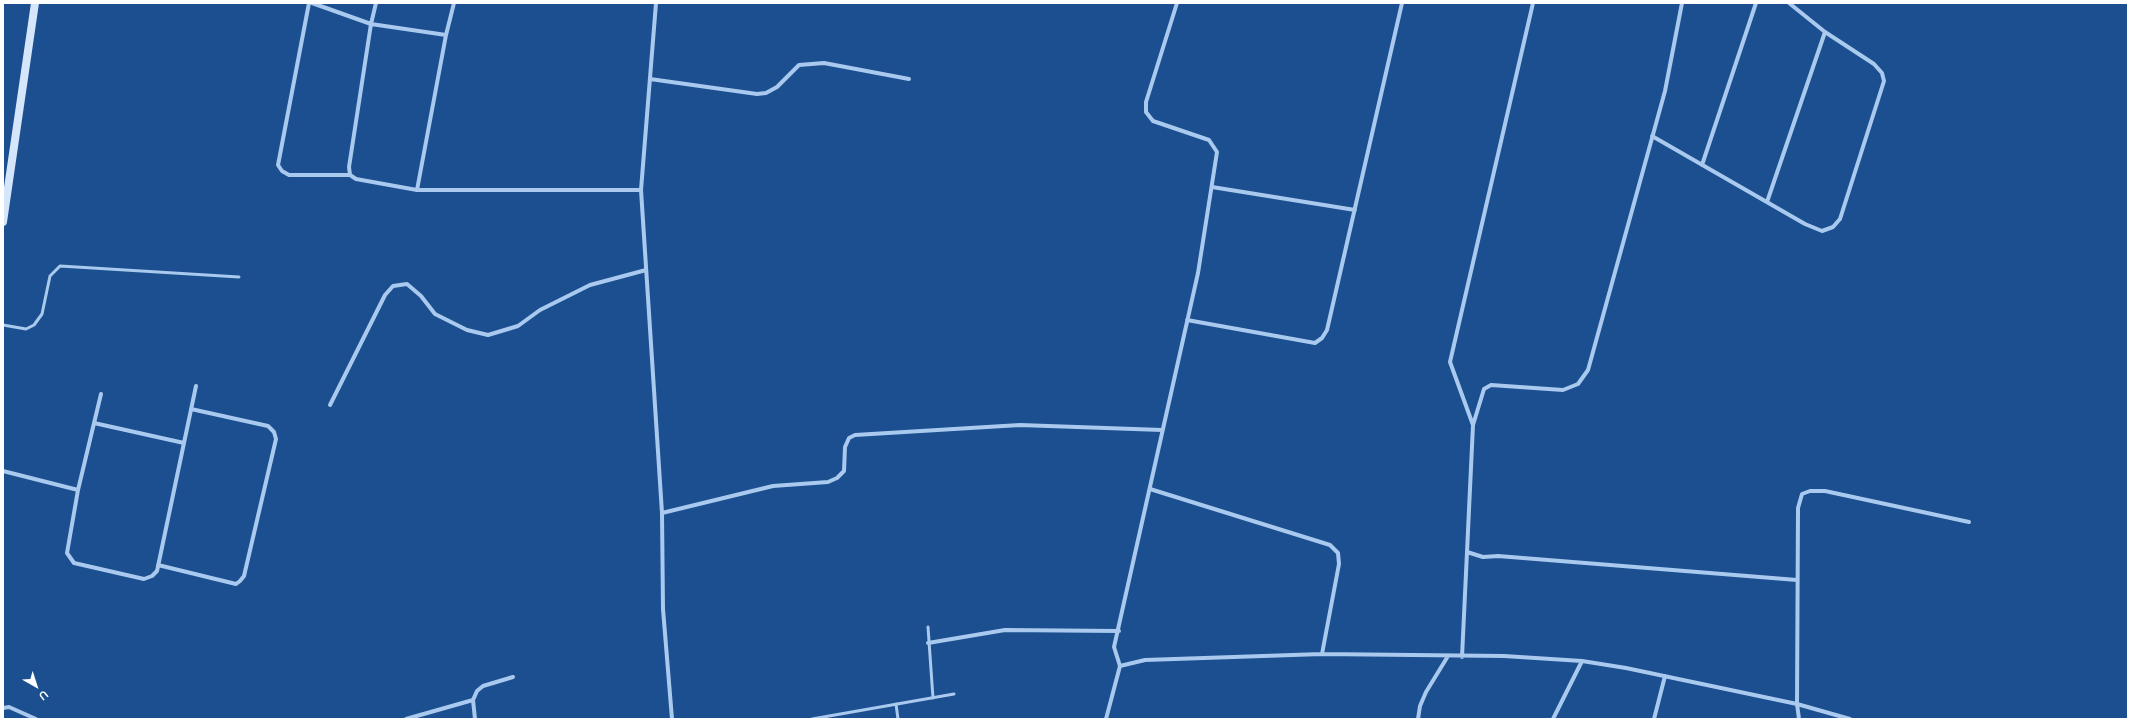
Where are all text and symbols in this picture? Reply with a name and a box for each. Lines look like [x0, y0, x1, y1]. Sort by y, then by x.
north arrow [16, 666, 56, 706]
text: U [37, 688, 51, 703]

